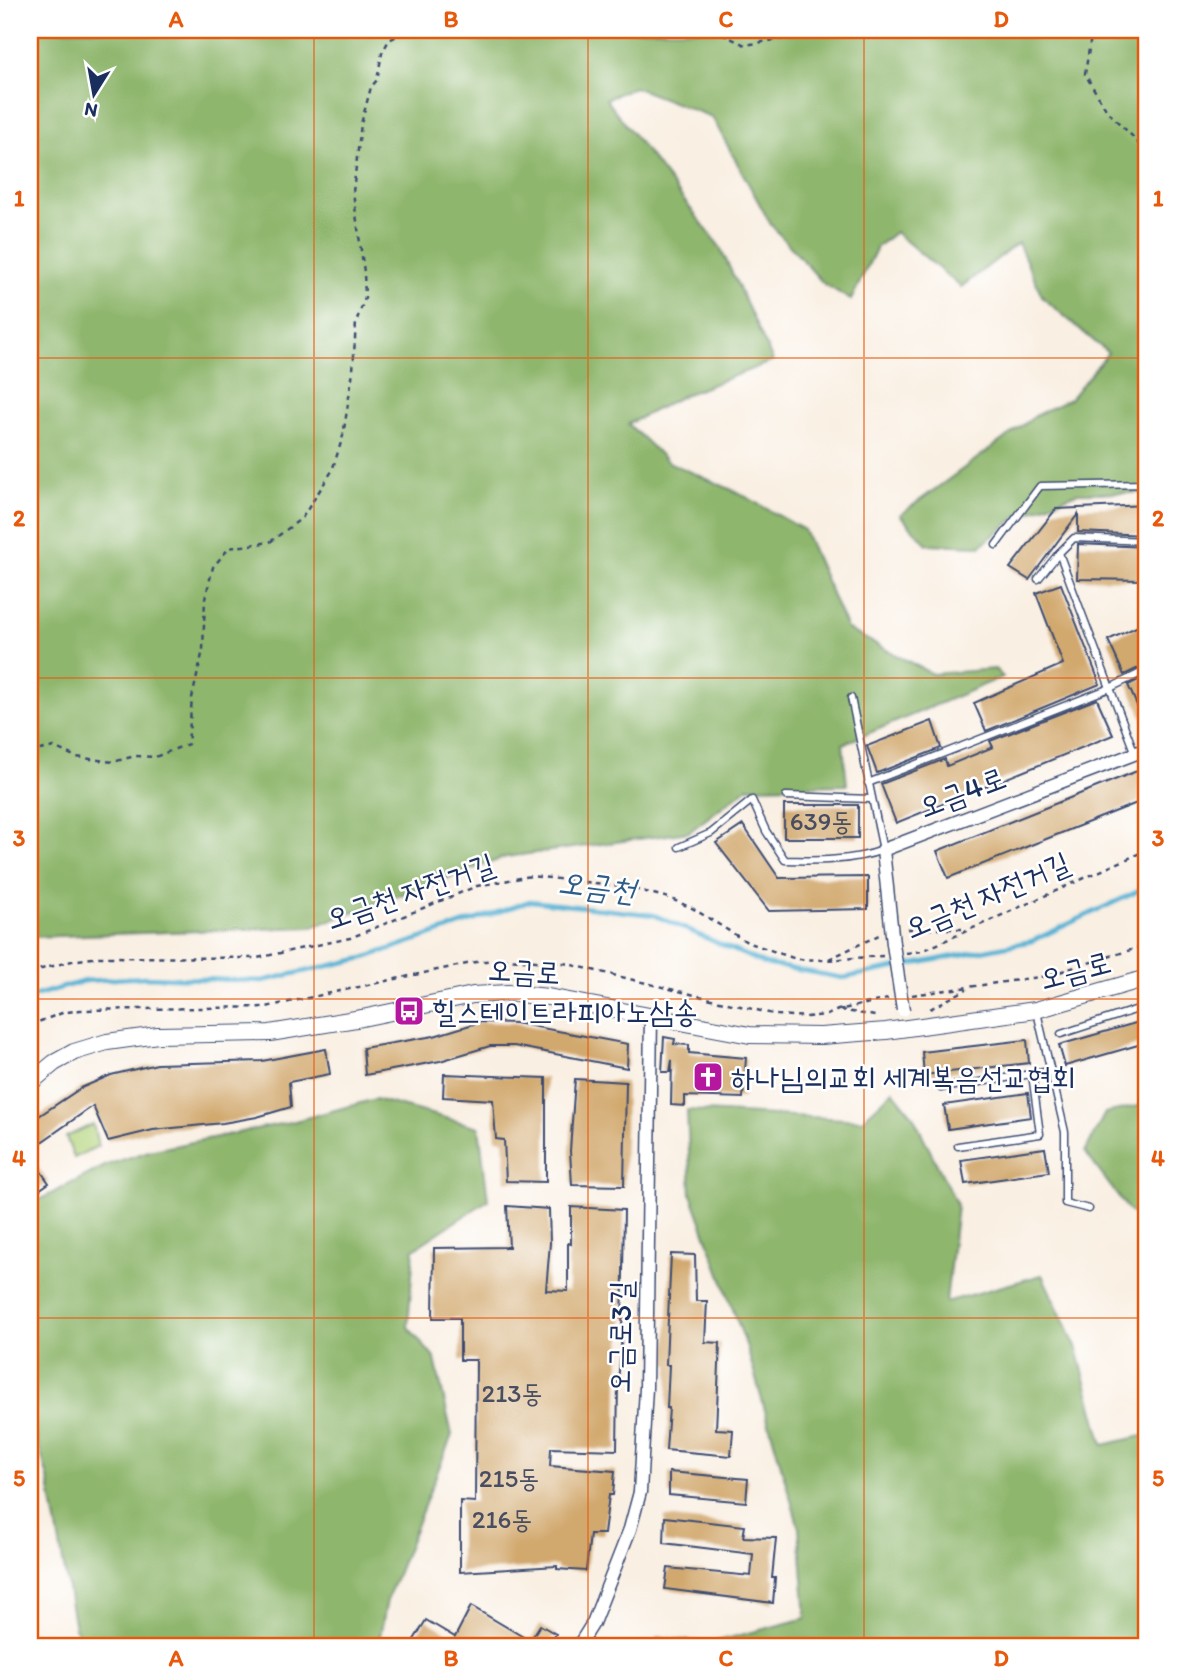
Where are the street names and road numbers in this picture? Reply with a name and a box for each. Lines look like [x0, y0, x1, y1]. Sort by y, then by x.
street label: 오금4로 [913, 759, 1011, 825]
street label: 오금천 자전거길 [899, 844, 1075, 946]
street label: 오금천 자전거길 [321, 845, 499, 937]
street label: 오금로 [1035, 943, 1115, 997]
street label: 오금로 [487, 951, 561, 991]
street label: 오금로3길 [601, 1280, 639, 1394]

